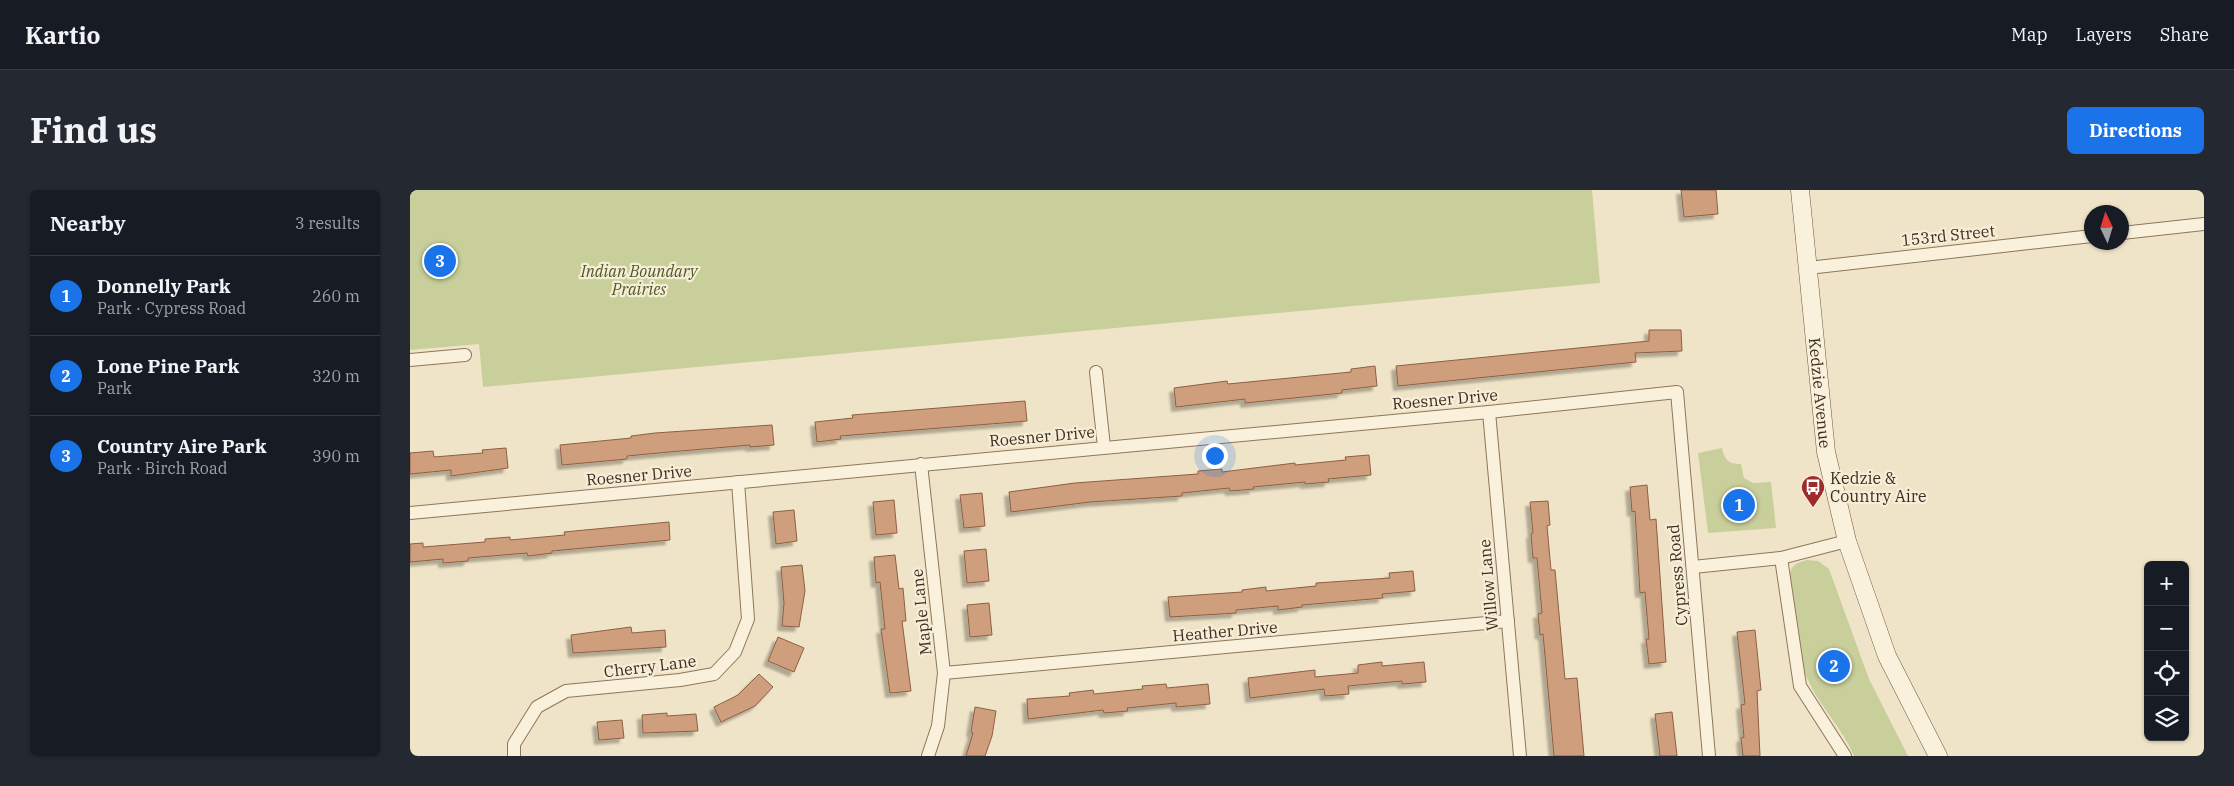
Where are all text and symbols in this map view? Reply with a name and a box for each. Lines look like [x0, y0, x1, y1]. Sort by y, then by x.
text: Kartio [25, 19, 100, 51]
text: Map [2011, 23, 2048, 46]
text: Layers [2076, 23, 2132, 46]
text: Share [2160, 23, 2209, 46]
text: Find us [30, 107, 157, 153]
button: Directions [2067, 107, 2204, 154]
north arrow [2084, 205, 2129, 250]
text: Nearby [50, 209, 126, 237]
text: 3 results [295, 213, 360, 233]
street label: 153rd Street [1900, 220, 1996, 250]
pin: 3 [424, 242, 456, 280]
park label: Indian Boundary Prairies [580, 261, 699, 299]
text: Donnelly Park [97, 274, 231, 298]
text: 1 [61, 286, 71, 306]
text: 260 m [312, 286, 360, 306]
text: Park · Cypress Road [97, 298, 246, 318]
street label: Kedzie Avenue [1805, 337, 1836, 449]
text: Lone Pine Park [97, 354, 239, 378]
text: 2 [61, 366, 71, 386]
text: 320 m [312, 366, 360, 386]
text: Park [97, 378, 132, 398]
street label: Roesner Drive [1391, 384, 1499, 414]
street label: Roesner Drive [988, 421, 1096, 451]
text: Country Aire Park [97, 434, 267, 458]
your location [1202, 443, 1228, 469]
text: 3 [61, 446, 71, 466]
text: 390 m [312, 446, 360, 466]
text: Park · Birch Road [97, 458, 228, 478]
street label: Roesner Drive [585, 460, 693, 490]
place label: Kedzie & Country Aire [1830, 468, 1927, 506]
bus stop icon: Kedzie & Country Aire [1800, 474, 1826, 508]
pin: 1 [1723, 486, 1755, 524]
street label: Cypress Road [1663, 523, 1691, 627]
street label: Willow Lane [1474, 538, 1502, 632]
map controls [2144, 561, 2189, 741]
button: + [2144, 561, 2189, 606]
street label: Maple Lane [907, 568, 935, 656]
button: − [2144, 606, 2189, 651]
street label: Heather Drive [1172, 616, 1278, 646]
pin: 2 [1818, 647, 1850, 685]
street label: Cherry Lane [603, 650, 697, 682]
button: locate [2144, 651, 2189, 696]
button: layers [2144, 696, 2189, 741]

